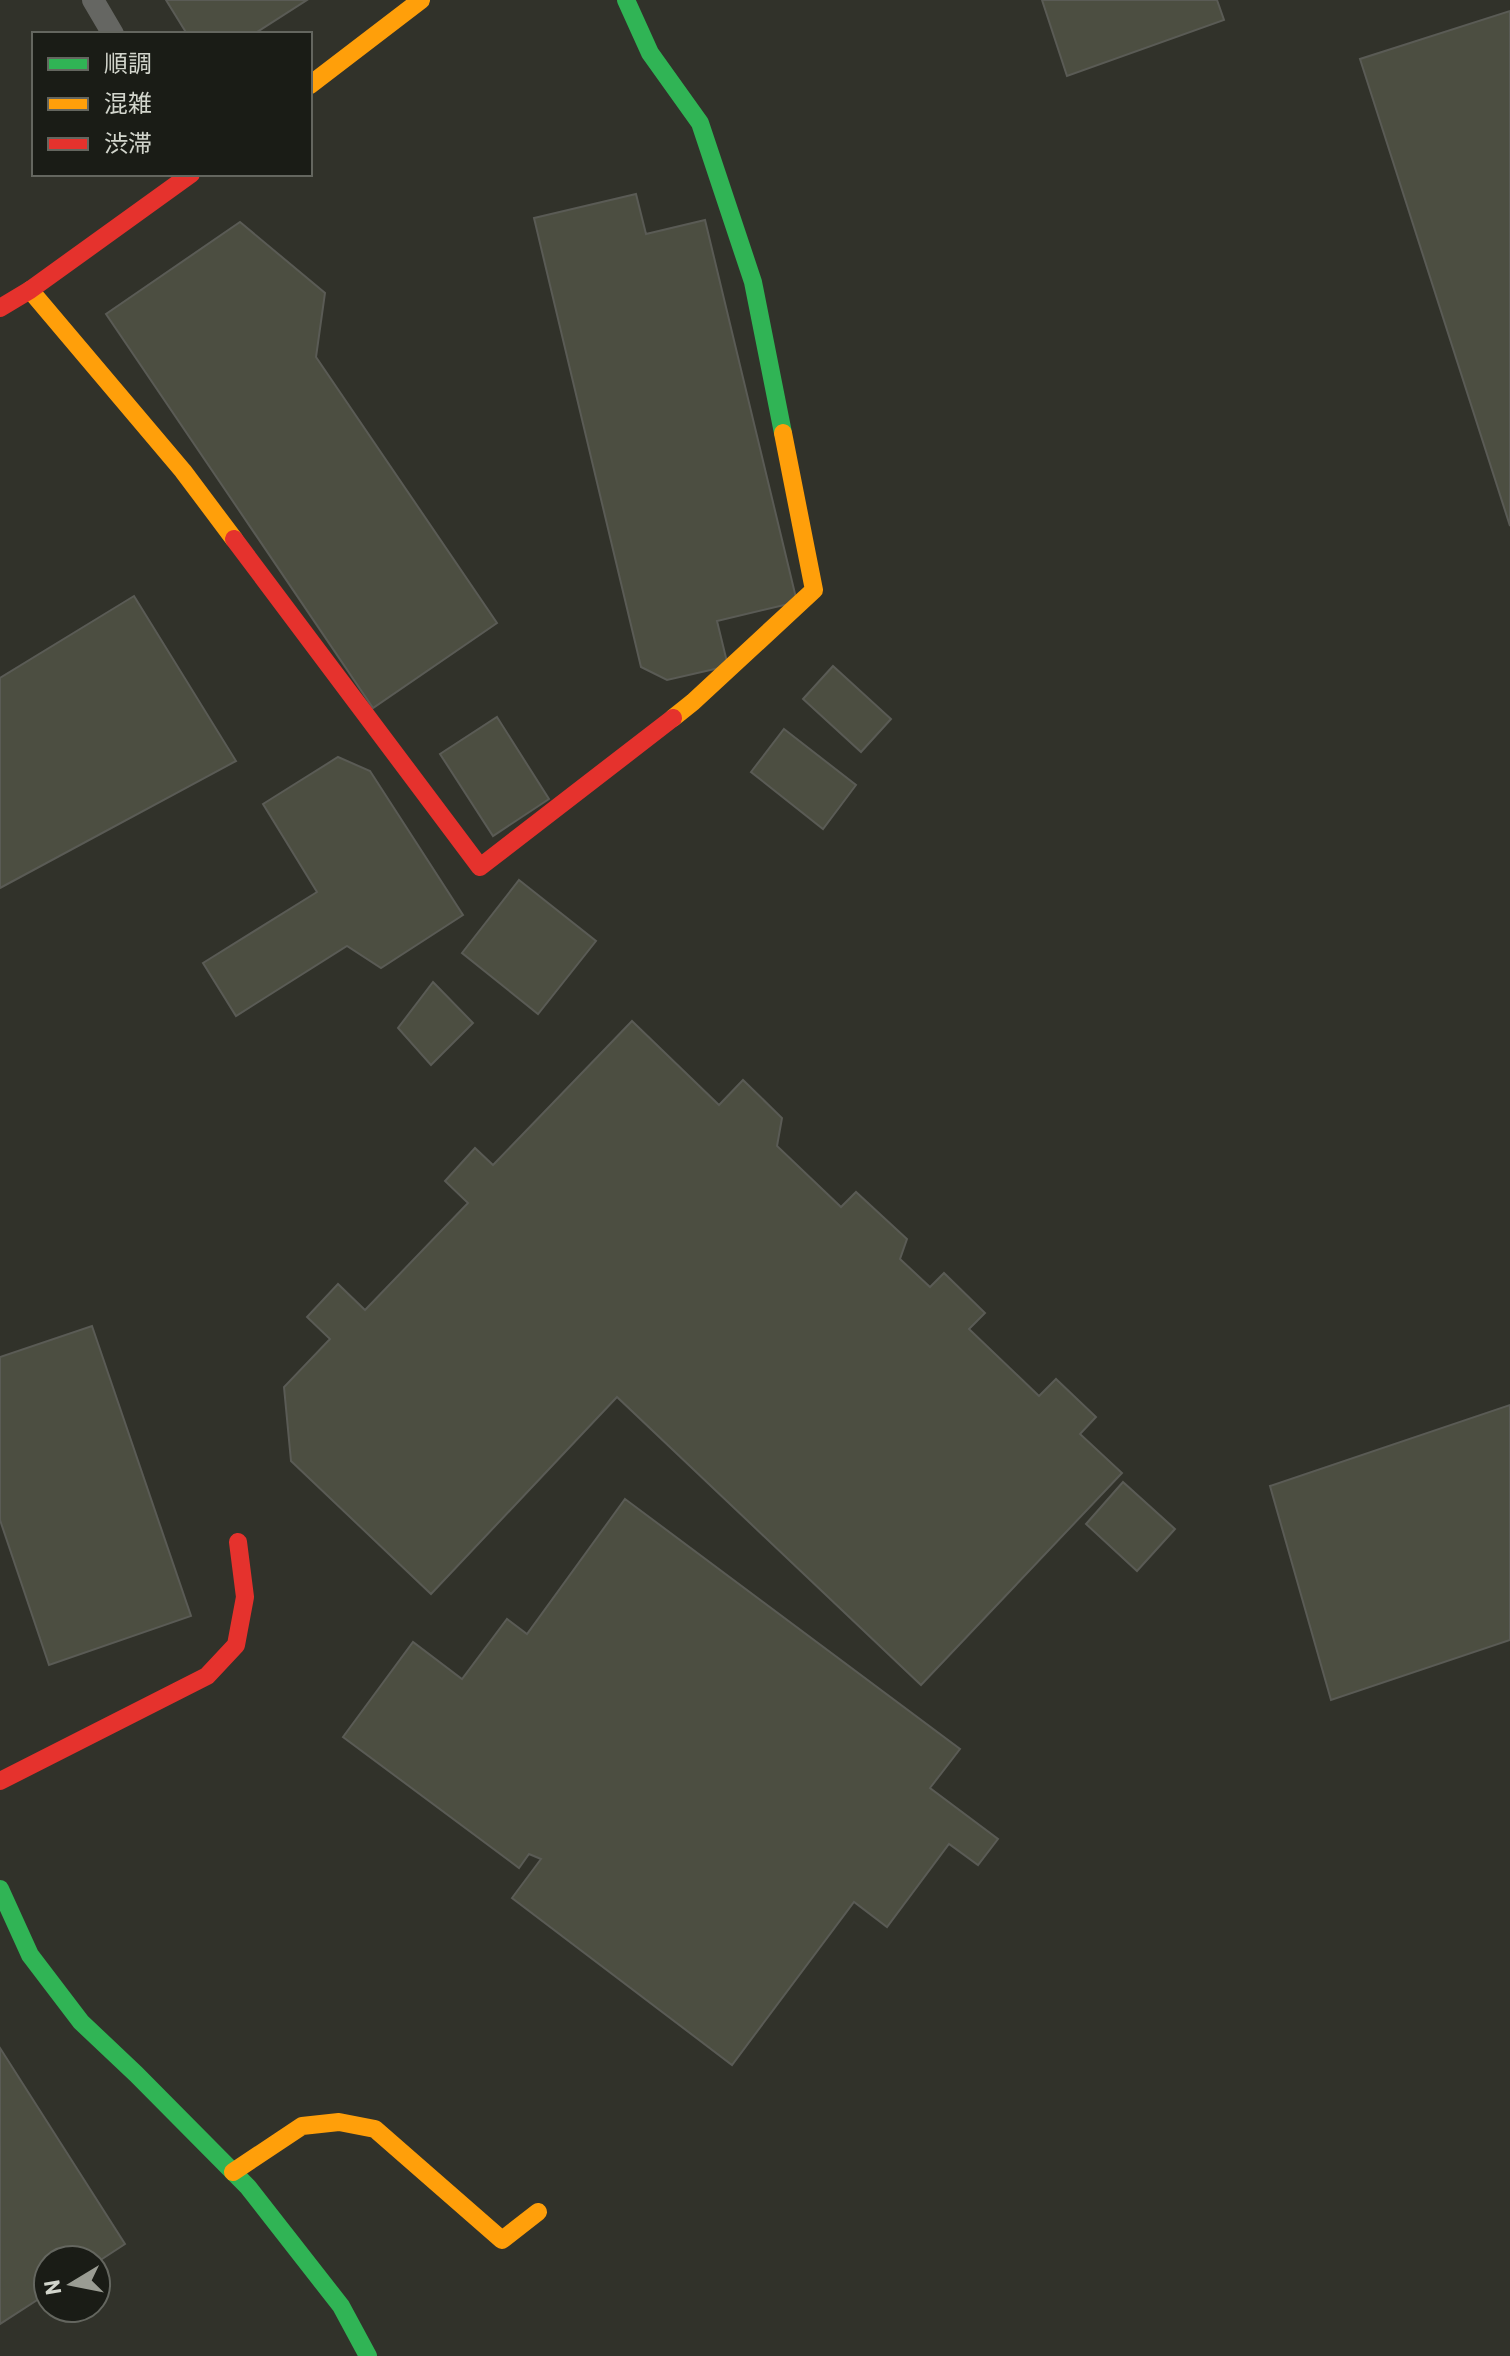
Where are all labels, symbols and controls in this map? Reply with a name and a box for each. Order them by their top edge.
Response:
legend [32,32,312,176]
text: 順調 [104,48,152,77]
text: 混雑 [104,88,152,117]
text: 渋滞 [104,128,152,157]
north arrow [32,2244,112,2324]
text: N [37,2278,65,2297]

